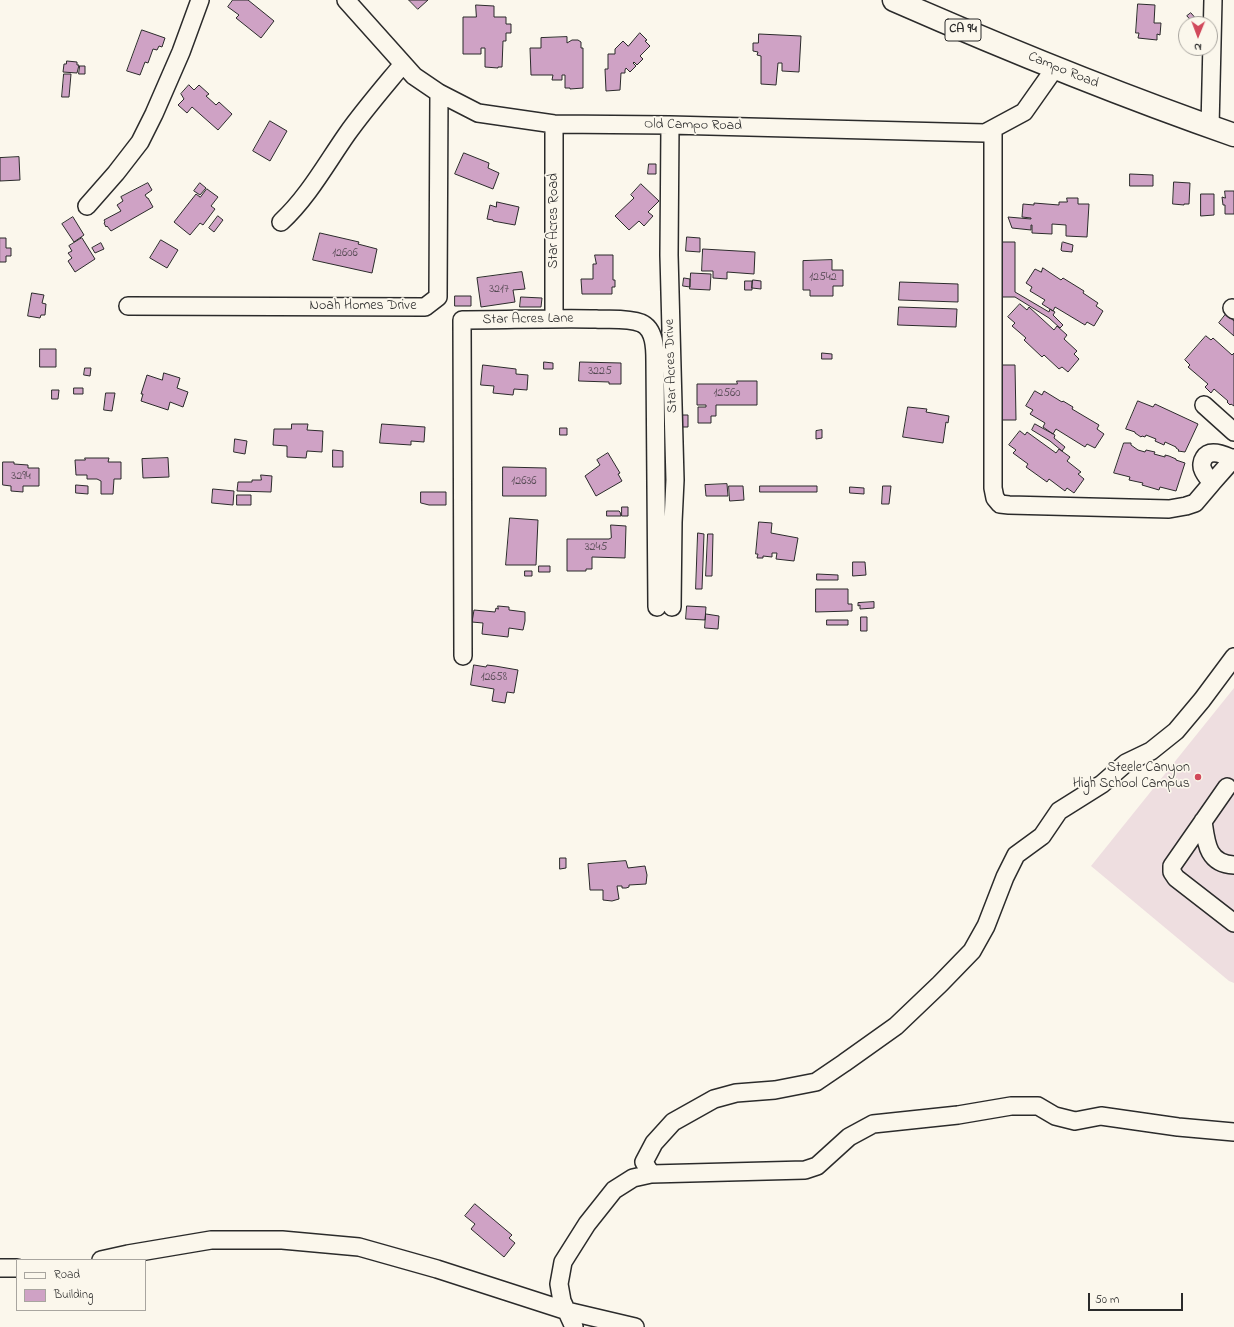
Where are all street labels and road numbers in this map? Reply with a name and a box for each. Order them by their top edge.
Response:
road number: CA 94 [945,19,981,41]
street label: Campo Road [1025,49,1101,93]
street label: Old Campo Road [644,117,742,135]
street label: Star Acres Road [547,173,563,269]
street label: Noah Homes Drive [310,299,416,315]
street label: Star Acres Lane [482,311,574,329]
street label: Star Acres Drive [662,319,682,413]

